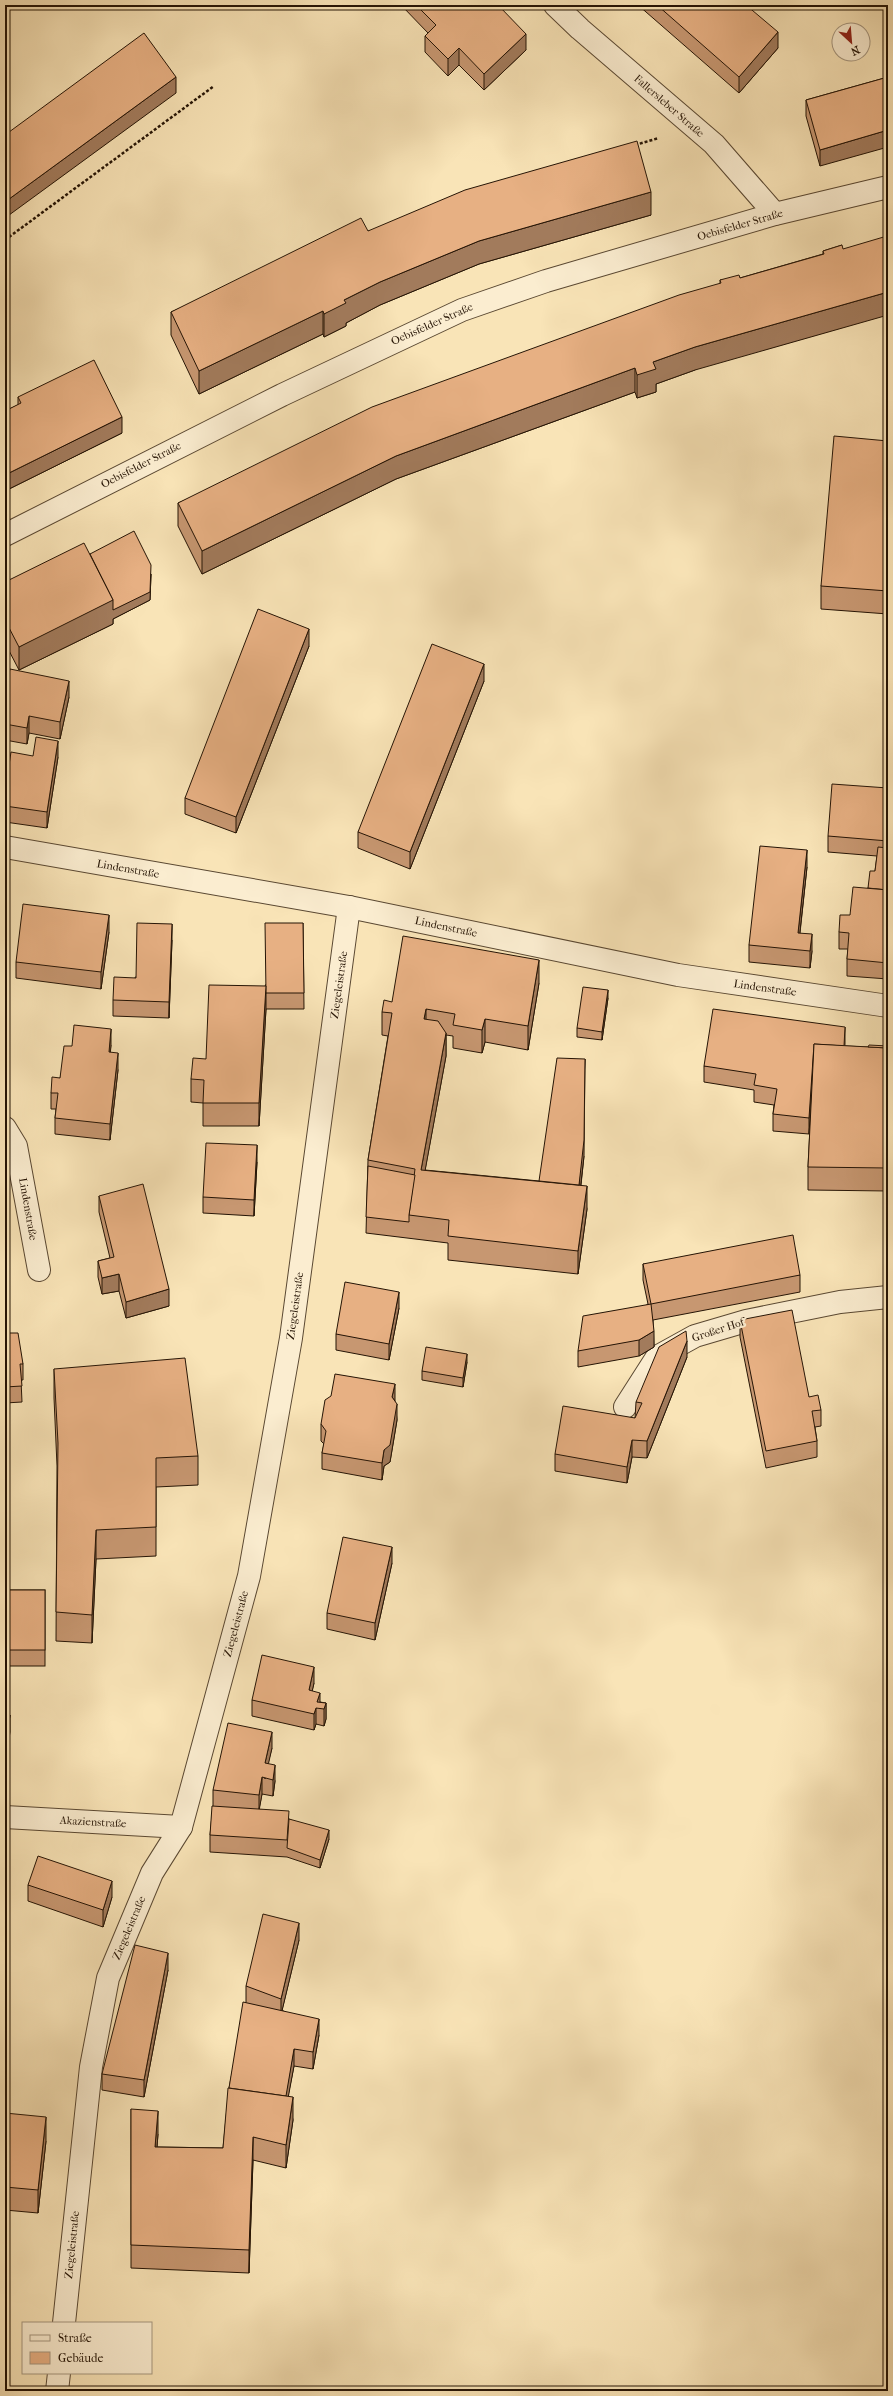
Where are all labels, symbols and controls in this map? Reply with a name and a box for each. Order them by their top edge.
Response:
north arrow [831,22,871,62]
text: N [848,43,862,58]
street label: Fallersleber Straße [631,72,707,140]
street label: Oebisfelder Straße [696,206,785,243]
street label: Oebisfelder Straße [389,300,475,348]
street label: Oebisfelder Straße [99,439,184,491]
street label: Lindenstraße [96,857,161,881]
street label: Lindenstraße [414,914,479,940]
street label: Ziegeleistraße [328,950,350,1020]
street label: Lindenstraße [733,977,798,999]
street label: Lindenstraße [16,1177,40,1242]
street label: Ziegeleistraße [284,1271,306,1341]
street label: Großer Hof [690,1315,748,1345]
street label: Ziegeleistraße [221,1589,251,1659]
street label: Akazienstraße [58,1814,127,1830]
street label: Ziegeleistraße [110,1894,149,1962]
street label: Ziegeleistraße [62,2210,82,2280]
legend [22,2322,152,2374]
text: Straße [58,2331,92,2345]
text: Gebäude [58,2351,103,2365]

